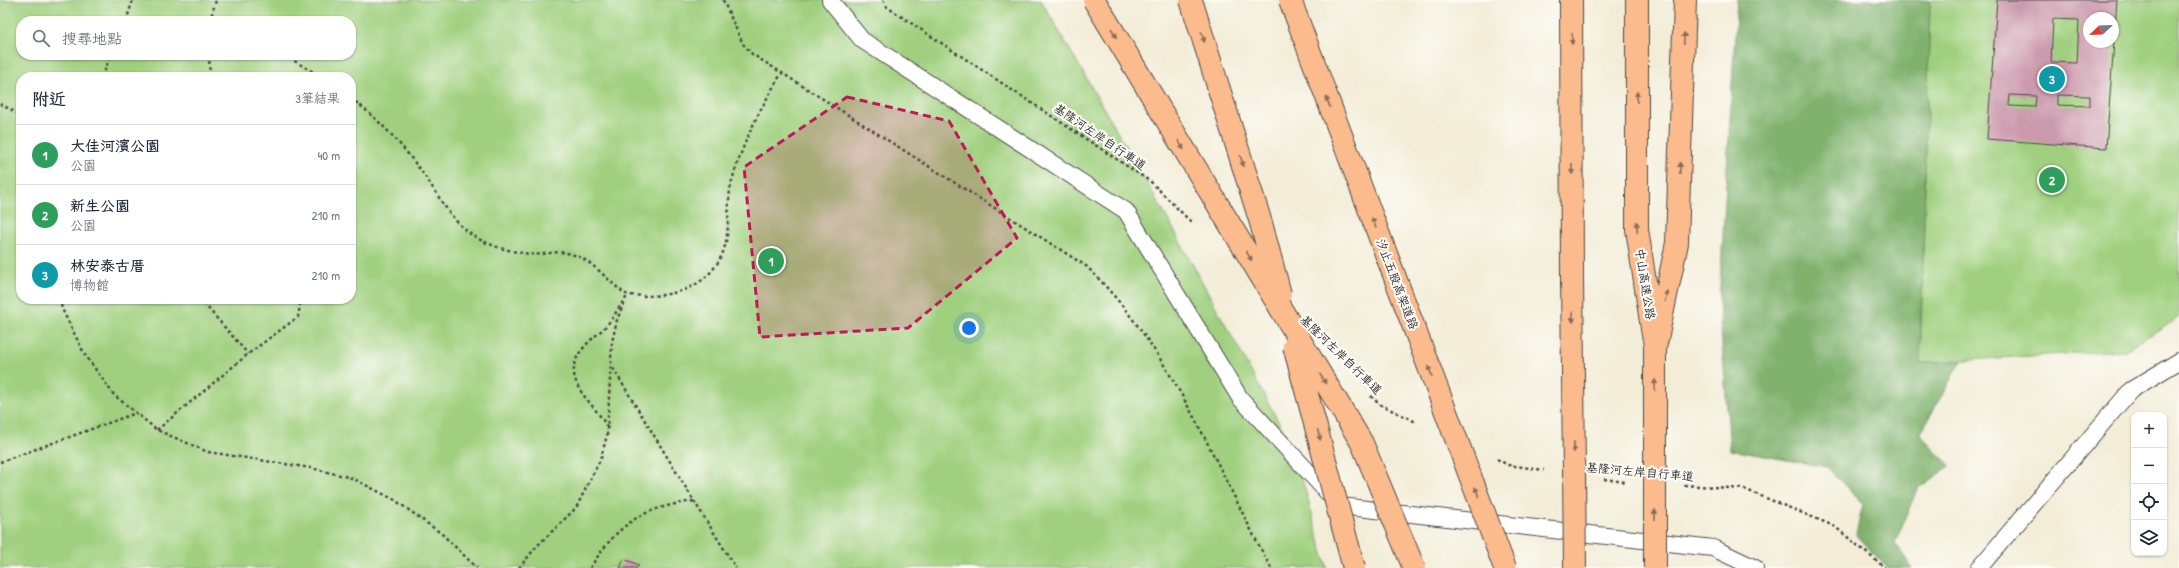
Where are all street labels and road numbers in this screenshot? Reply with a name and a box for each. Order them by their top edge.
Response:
street label: 基隆河左岸自行車道 [1051,99,1150,174]
street label: 汐止五股高架道路 [1372,236,1423,332]
street label: 中山高速公路 [1631,247,1660,321]
street label: 基隆河左岸自行車道 [1297,311,1386,398]
street label: 基隆河左岸自行車道 [1586,458,1695,485]

